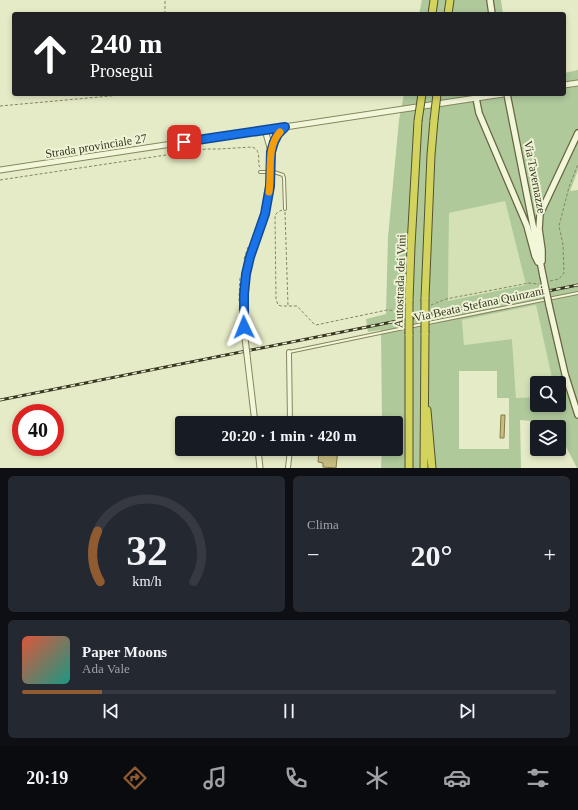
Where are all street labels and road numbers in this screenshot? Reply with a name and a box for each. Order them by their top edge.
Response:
street label: Strada provinciale 27 [44,131,148,161]
street label: Via Tavernazze [521,139,549,215]
street label: Autostrada dei Vini [391,233,409,328]
street label: Via Beata Stefana Quinzani [413,283,546,325]

